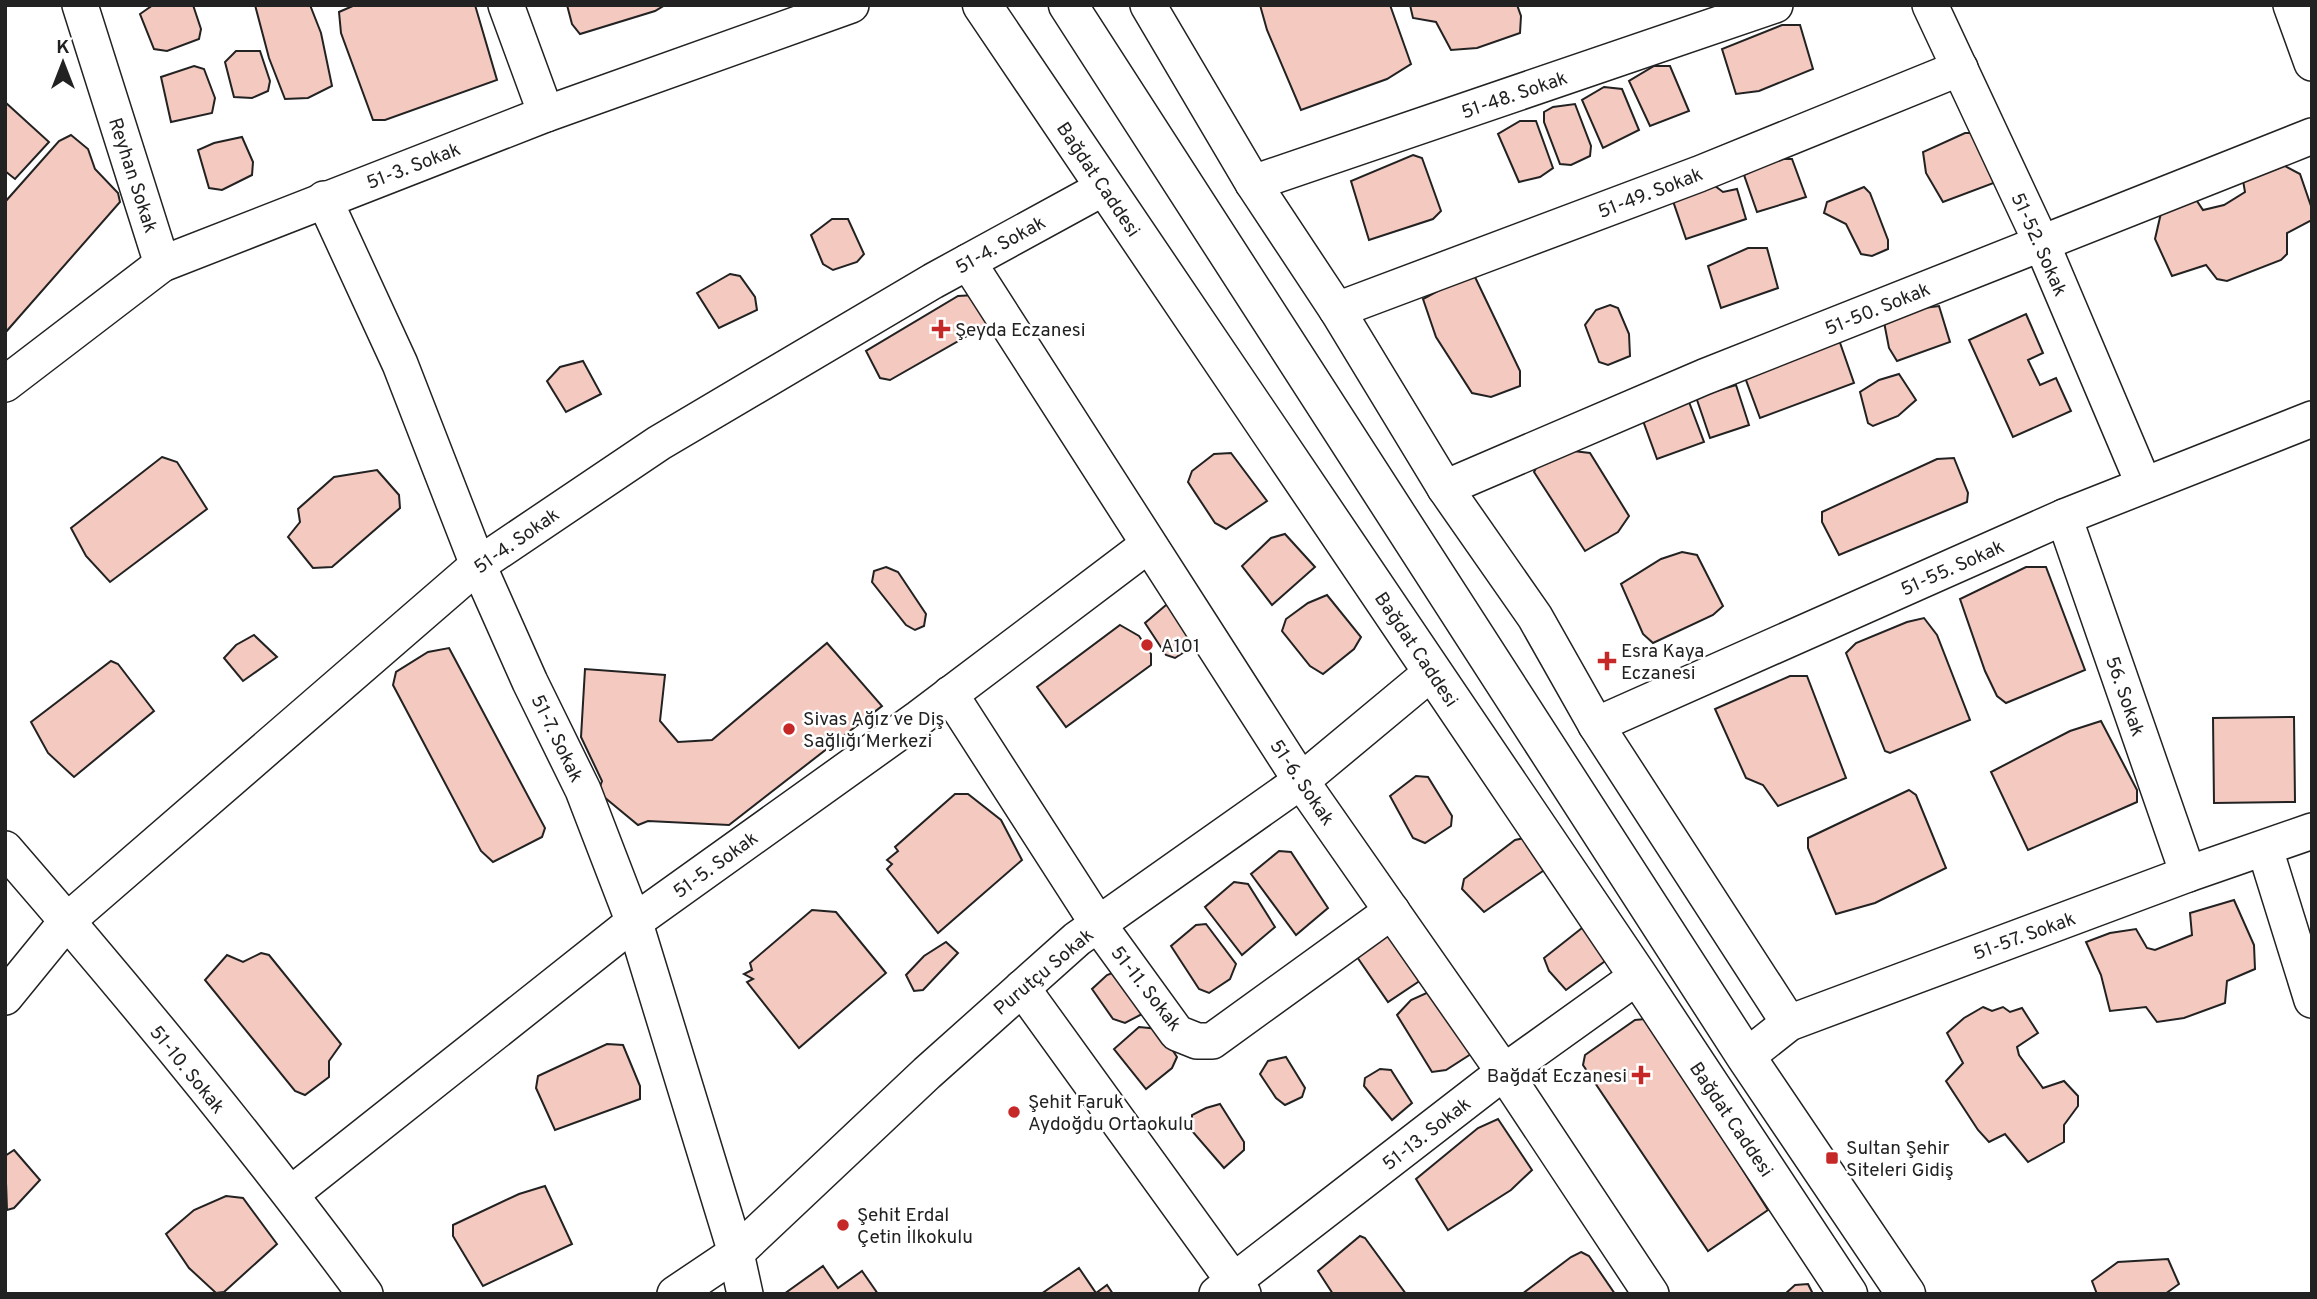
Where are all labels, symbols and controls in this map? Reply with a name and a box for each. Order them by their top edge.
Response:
north arrow [28,28,98,98]
text: K [56,36,70,60]
street label: 51-48. Sokak [1458,67,1571,125]
street label: Reyhan Sokak [102,115,162,236]
street label: Bağdat Caddesi [1050,118,1145,242]
street label: 51-3. Sokak [363,138,464,196]
street label: 51-49. Sokak [1595,163,1706,225]
street label: 51-52. Sokak [2005,189,2072,300]
street label: 51-4. Sokak [952,211,1050,280]
street label: 51-50. Sokak [1822,278,1934,342]
place label: Şeyda Eczanesi [955,319,1086,343]
marker: Şeyda Eczanesi [933,321,949,337]
street label: 51-4. Sokak [470,503,565,580]
street label: 51-55. Sokak [1897,535,2008,602]
street label: Bağdat Caddesi [1368,588,1463,712]
place label: A101 [1161,635,1200,659]
marker: A101 [1139,637,1155,653]
place label: Esra Kaya Eczanesi [1621,640,1704,686]
marker: Esra Kaya Eczanesi [1599,653,1615,669]
street label: 56. Sokak [2099,653,2149,740]
street label: 51-7. Sokak [525,691,588,787]
place label: Sivas Ağız ve Diş Sağlığı Merkezi [803,708,944,754]
marker: Sivas Ağız ve Diş Sağlığı Merkezi [781,721,797,737]
street label: 51-6. Sokak [1264,735,1339,831]
street label: 51-5. Sokak [669,827,763,904]
street label: 51-57. Sokak [1970,907,2079,966]
street label: Purutçu Sokak [989,924,1099,1021]
street label: 51-11. Sokak [1105,942,1186,1037]
street label: 51-10. Sokak [144,1021,229,1119]
street label: Bağdat Caddesi [1683,1058,1778,1182]
place label: Bağdat Eczanesi [1487,1065,1627,1089]
marker: Bağdat Eczanesi [1633,1067,1649,1083]
place label: Şehit Faruk Aydoğdu Ortaokulu [1028,1091,1194,1137]
street label: 51-13. Sokak [1378,1093,1476,1177]
marker: Şehit Faruk Aydoğdu Ortaokulu [1006,1104,1022,1120]
place label: Sultan Şehir Siteleri Gidiş [1846,1137,1954,1183]
marker: Sultan Şehir Siteleri Gidiş [1824,1150,1840,1166]
place label: Şehit Erdal Çetin İlkokulu [857,1204,973,1250]
marker: Şehit Erdal Çetin İlkokulu [835,1217,851,1233]

